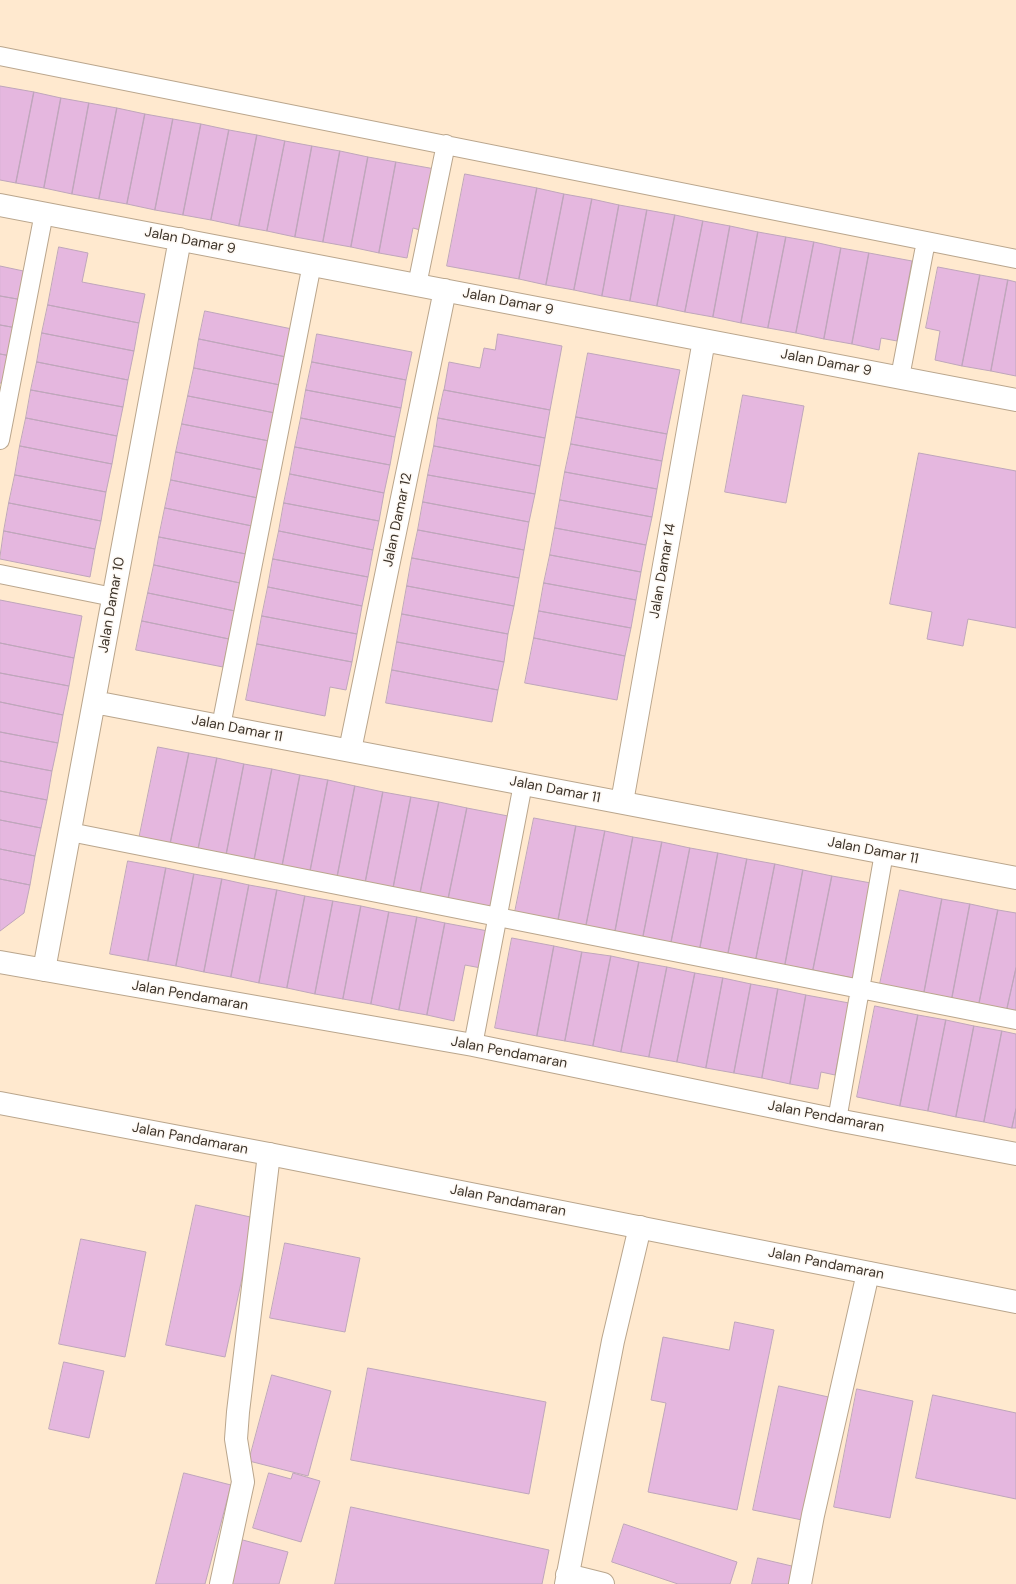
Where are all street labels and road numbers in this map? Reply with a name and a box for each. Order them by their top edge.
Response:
street label: Jalan Damar 9 [143,224,237,258]
street label: Jalan Damar 9 [461,285,555,319]
street label: Jalan Damar 9 [779,346,873,380]
street label: Jalan Damar 12 [380,471,416,569]
street label: Jalan Damar 14 [646,522,680,620]
street label: Jalan Damar 10 [95,556,129,654]
street label: Jalan Damar 11 [190,712,284,746]
street label: Jalan Damar 11 [508,773,602,807]
street label: Jalan Damar 11 [826,834,920,868]
street label: Jalan Pendamaran [130,977,250,1015]
street label: Jalan Pendamaran [449,1033,569,1073]
street label: Jalan Pendamaran [766,1097,886,1137]
street label: Jalan Pandamaran [131,1120,249,1158]
street label: Jalan Pandamaran [449,1182,567,1220]
street label: Jalan Pandamaran [767,1245,885,1283]

